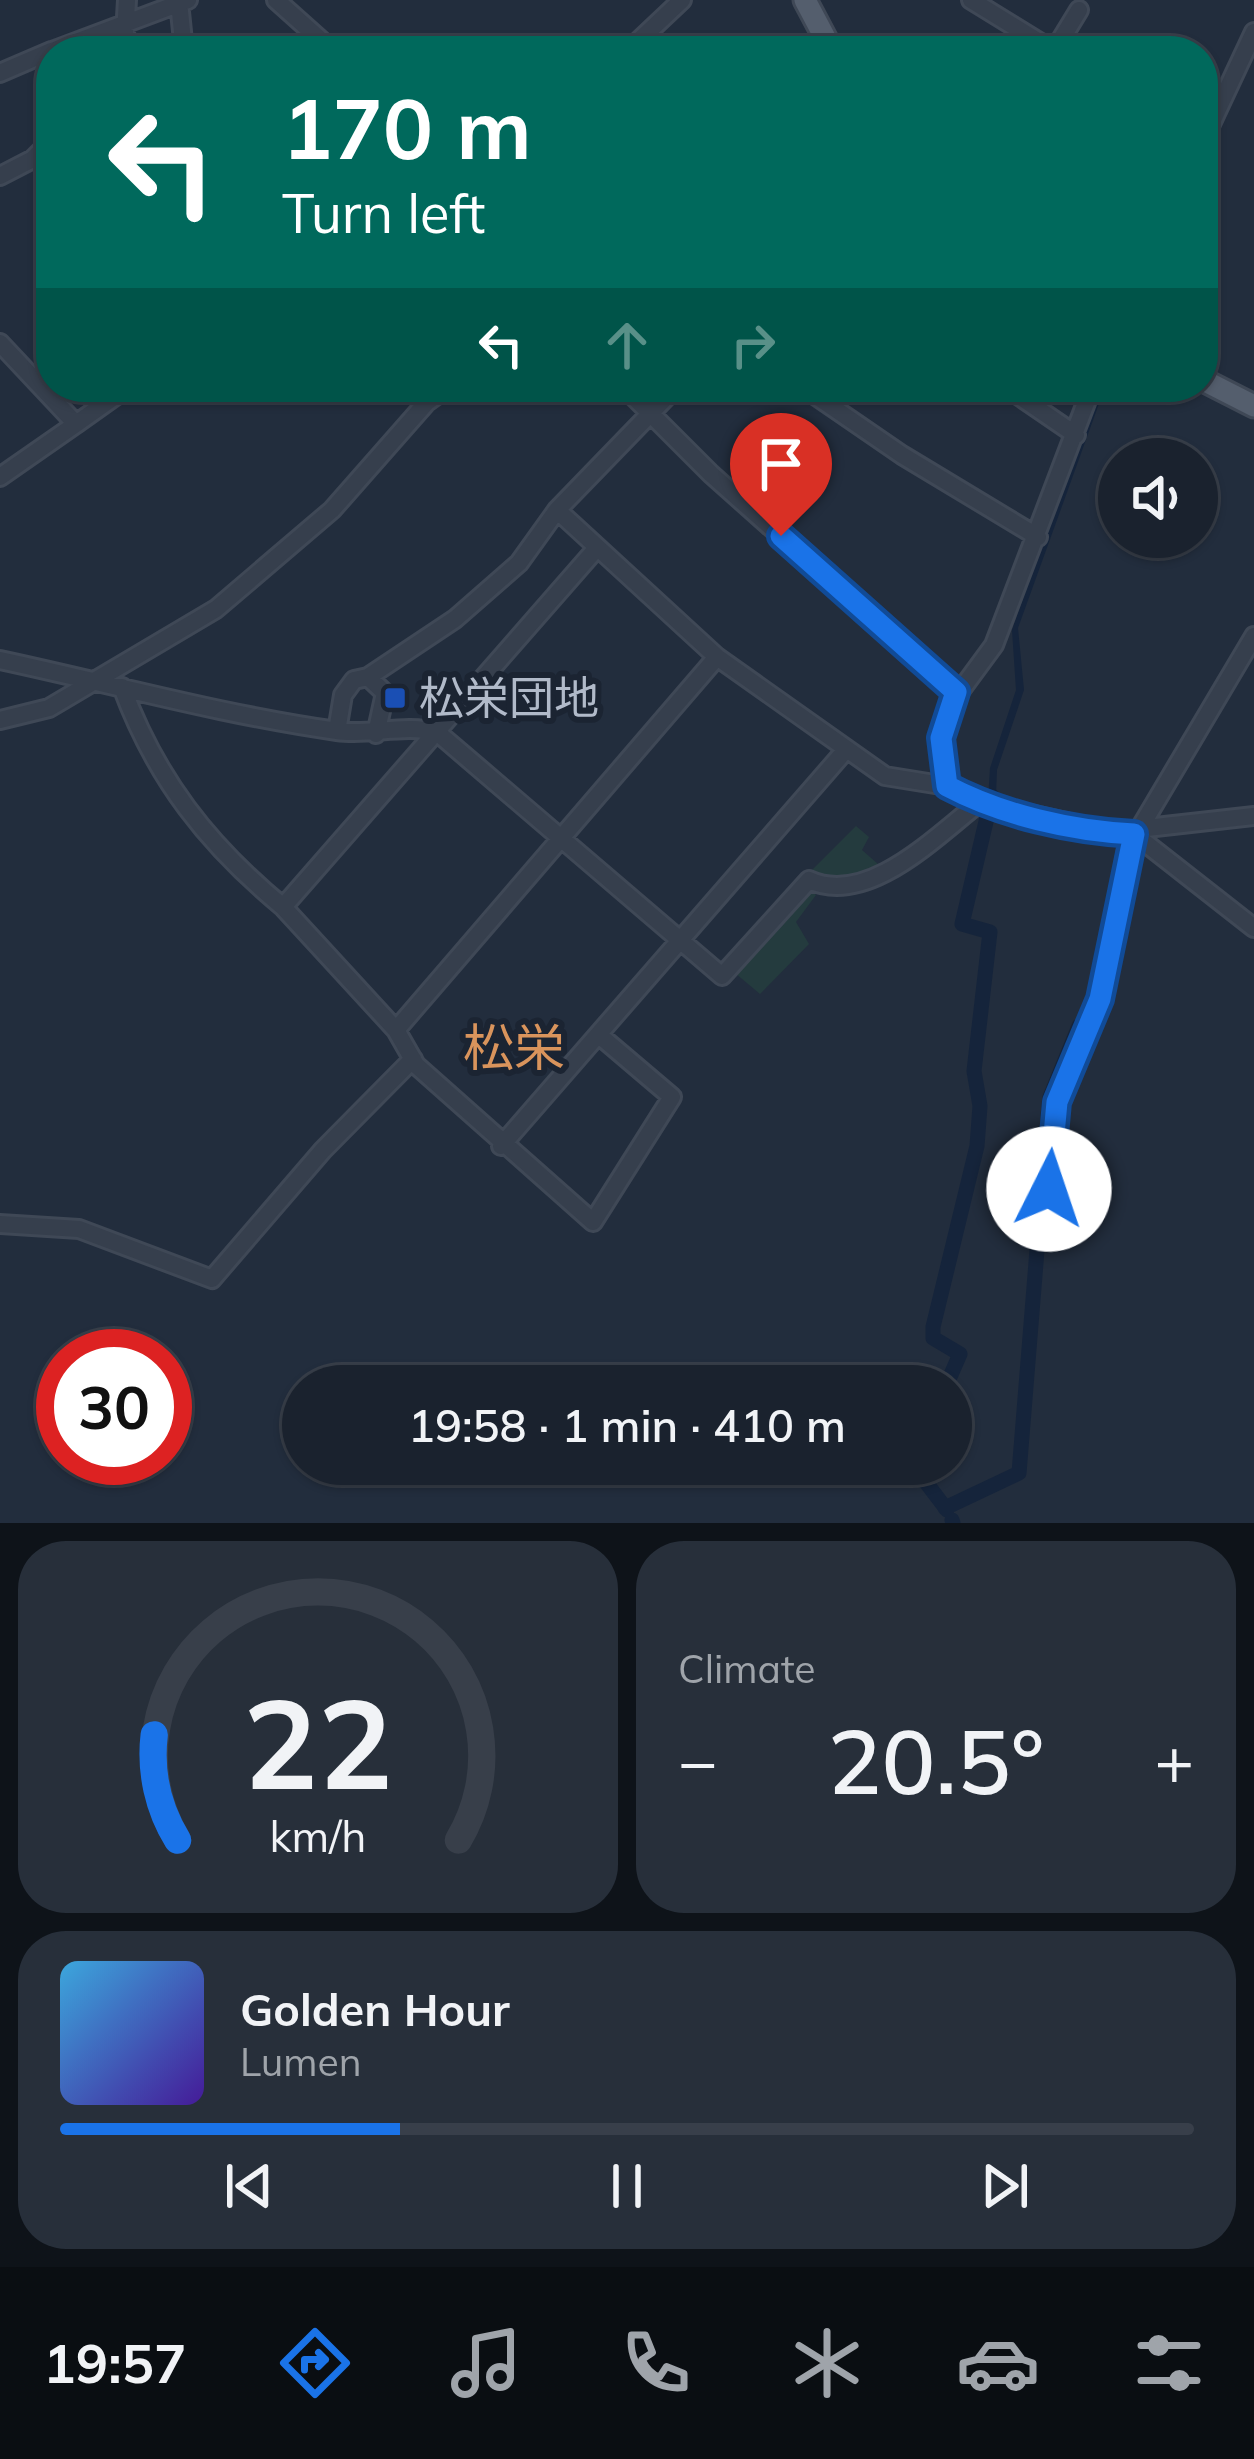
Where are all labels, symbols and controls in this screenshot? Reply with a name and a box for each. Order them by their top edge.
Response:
text: 170 m [282,75,532,180]
icon: left [84,84,240,240]
text: Turn left [282,179,485,247]
icon: left [468,312,534,378]
icon: ahead [594,312,660,378]
icon: right [720,312,786,378]
pin [730,413,832,536]
icon: arrive [748,431,814,497]
map controls [1098,438,1218,558]
button: sound [1098,438,1218,558]
place label: 松栄団地 [419,669,599,725]
marker: 松栄団地 [382,685,408,711]
district label: 松栄 [463,1015,565,1079]
position arrow [986,1126,1112,1252]
speed limit sign: 30 [36,1329,192,1485]
text: 19:58 · 1 min · 410 m [408,1397,846,1453]
text: Climate [678,1644,816,1693]
text: 22 [243,1664,393,1820]
text: 20.5° [827,1704,1045,1817]
text: − [678,1719,718,1802]
text: + [1154,1719,1194,1802]
text: km/h [269,1809,367,1863]
text: Golden Hour [240,1981,510,2037]
text: Lumen [240,2037,362,2086]
icon: previous [216,2153,282,2219]
icon: pause [594,2153,660,2219]
icon: next [972,2153,1038,2219]
icon: directions [273,2321,357,2405]
icon: music [444,2321,528,2405]
icon: phone [614,2321,698,2405]
icon: climate [785,2321,869,2405]
icon: car [956,2321,1040,2405]
icon: filters [1127,2321,1211,2405]
text: 19:57 [43,2329,186,2397]

